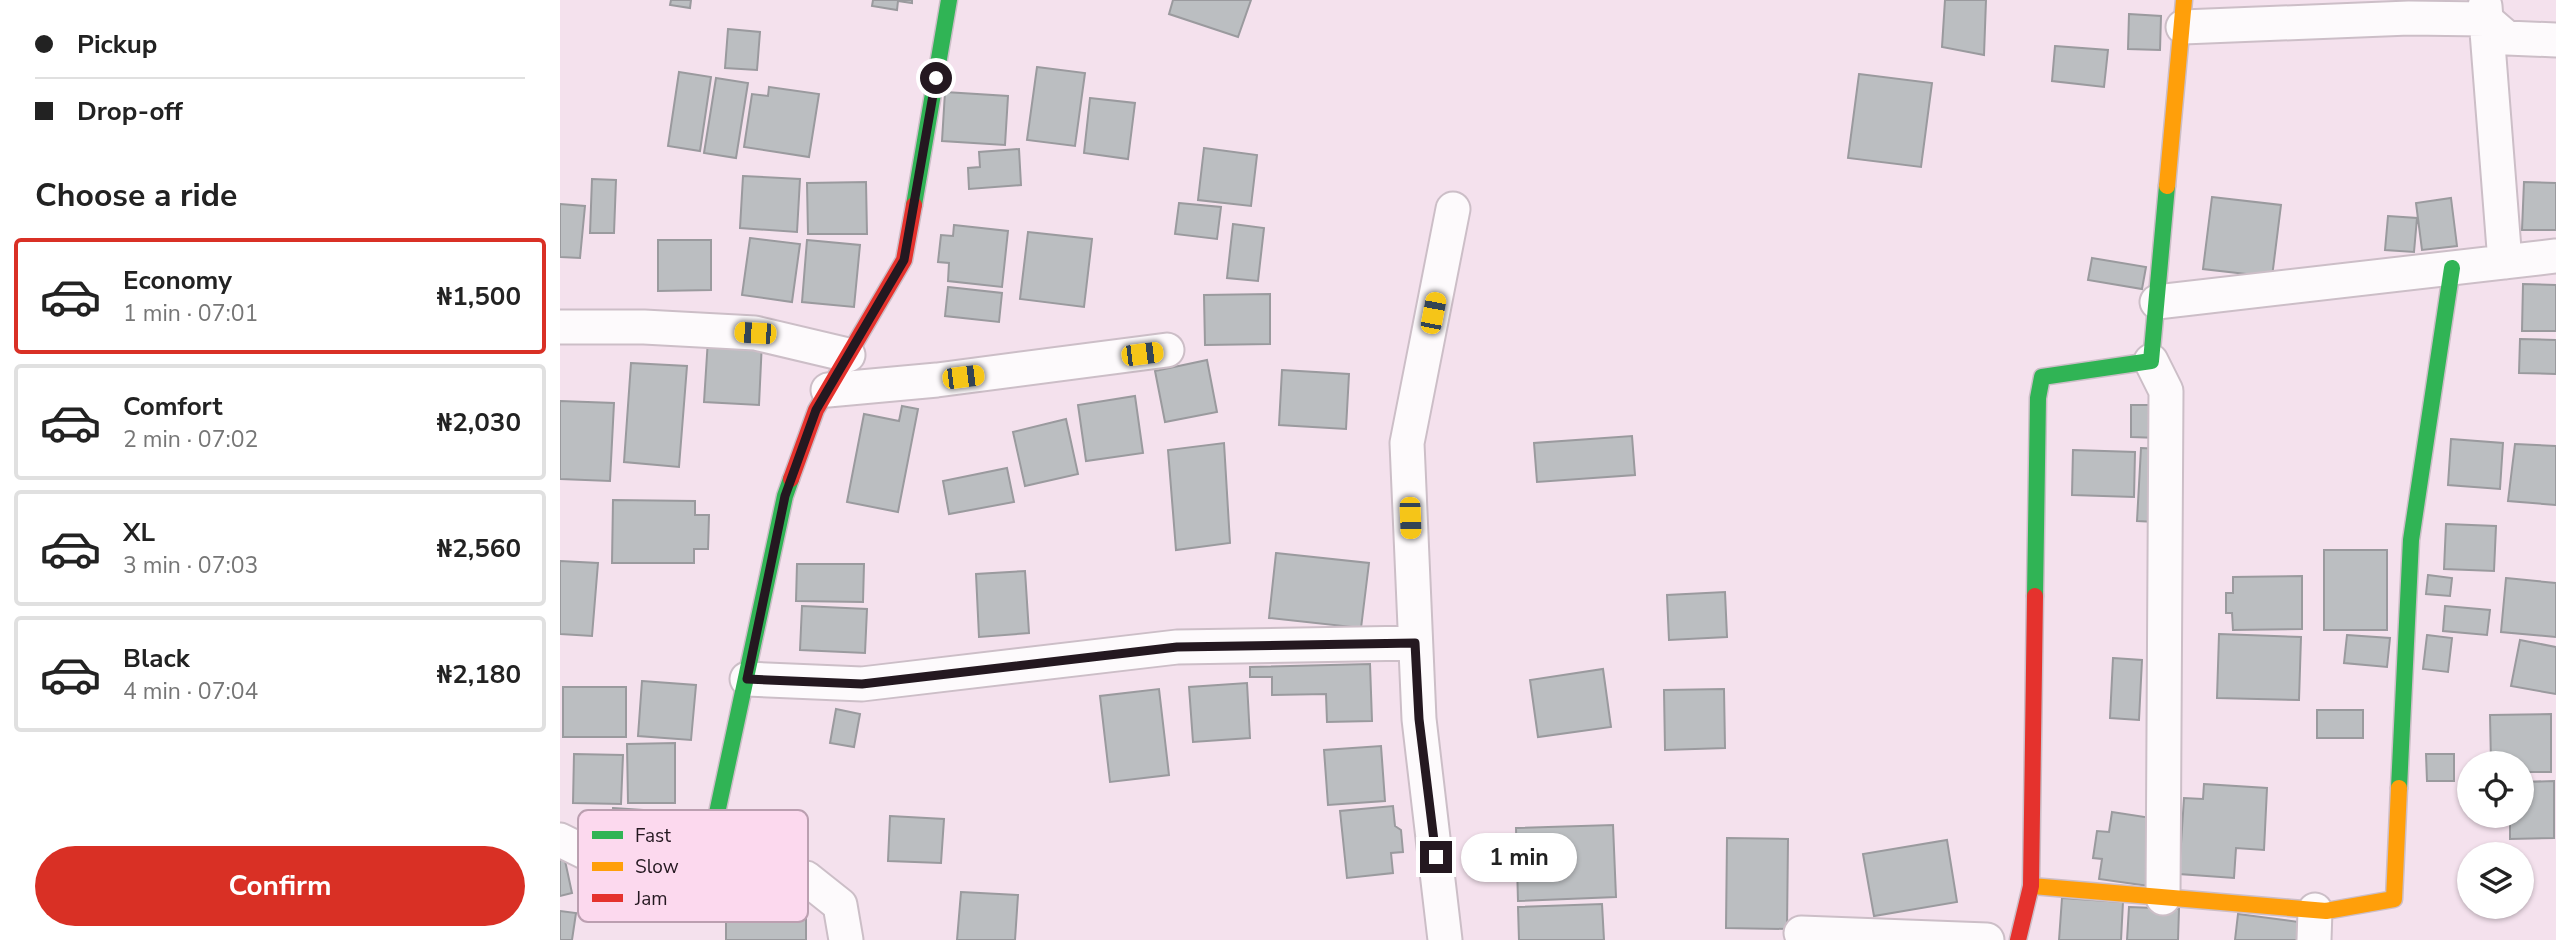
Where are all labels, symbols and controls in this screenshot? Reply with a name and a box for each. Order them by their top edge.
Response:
text: Pickup [77,27,157,62]
route start [920,62,952,94]
text: Drop-off [77,94,183,129]
text: Choose a ride [35,174,237,217]
text: Economy [123,263,232,298]
icon: car [39,265,102,328]
text: ₦1,500 [437,279,521,314]
car [1419,290,1448,336]
text: 1 min · 07:01 [123,298,258,329]
car [734,321,777,345]
car [1120,341,1165,367]
car [941,364,986,390]
text: Comfort [123,389,223,424]
icon: car [39,391,102,454]
text: ₦2,030 [437,405,521,440]
text: 2 min · 07:02 [123,424,258,455]
car [1399,497,1422,539]
text: XL [123,515,155,550]
icon: car [39,517,102,580]
text: ₦2,560 [437,531,521,566]
text: 3 min · 07:03 [123,550,258,581]
text: Black [123,641,190,676]
icon: car [39,643,102,706]
text: ₦2,180 [437,657,521,692]
text: 4 min · 07:04 [123,676,258,707]
map controls [2457,751,2534,919]
button: locate [2457,751,2534,828]
legend [578,810,808,922]
text: Fast [635,823,671,849]
callout: 1 min [1460,832,1576,882]
route end [1420,841,1452,873]
text: 1 min [1489,842,1549,873]
button: layers [2457,842,2534,919]
button: Confirm [35,846,525,926]
text: Slow [635,854,679,880]
text: Jam [634,886,668,912]

